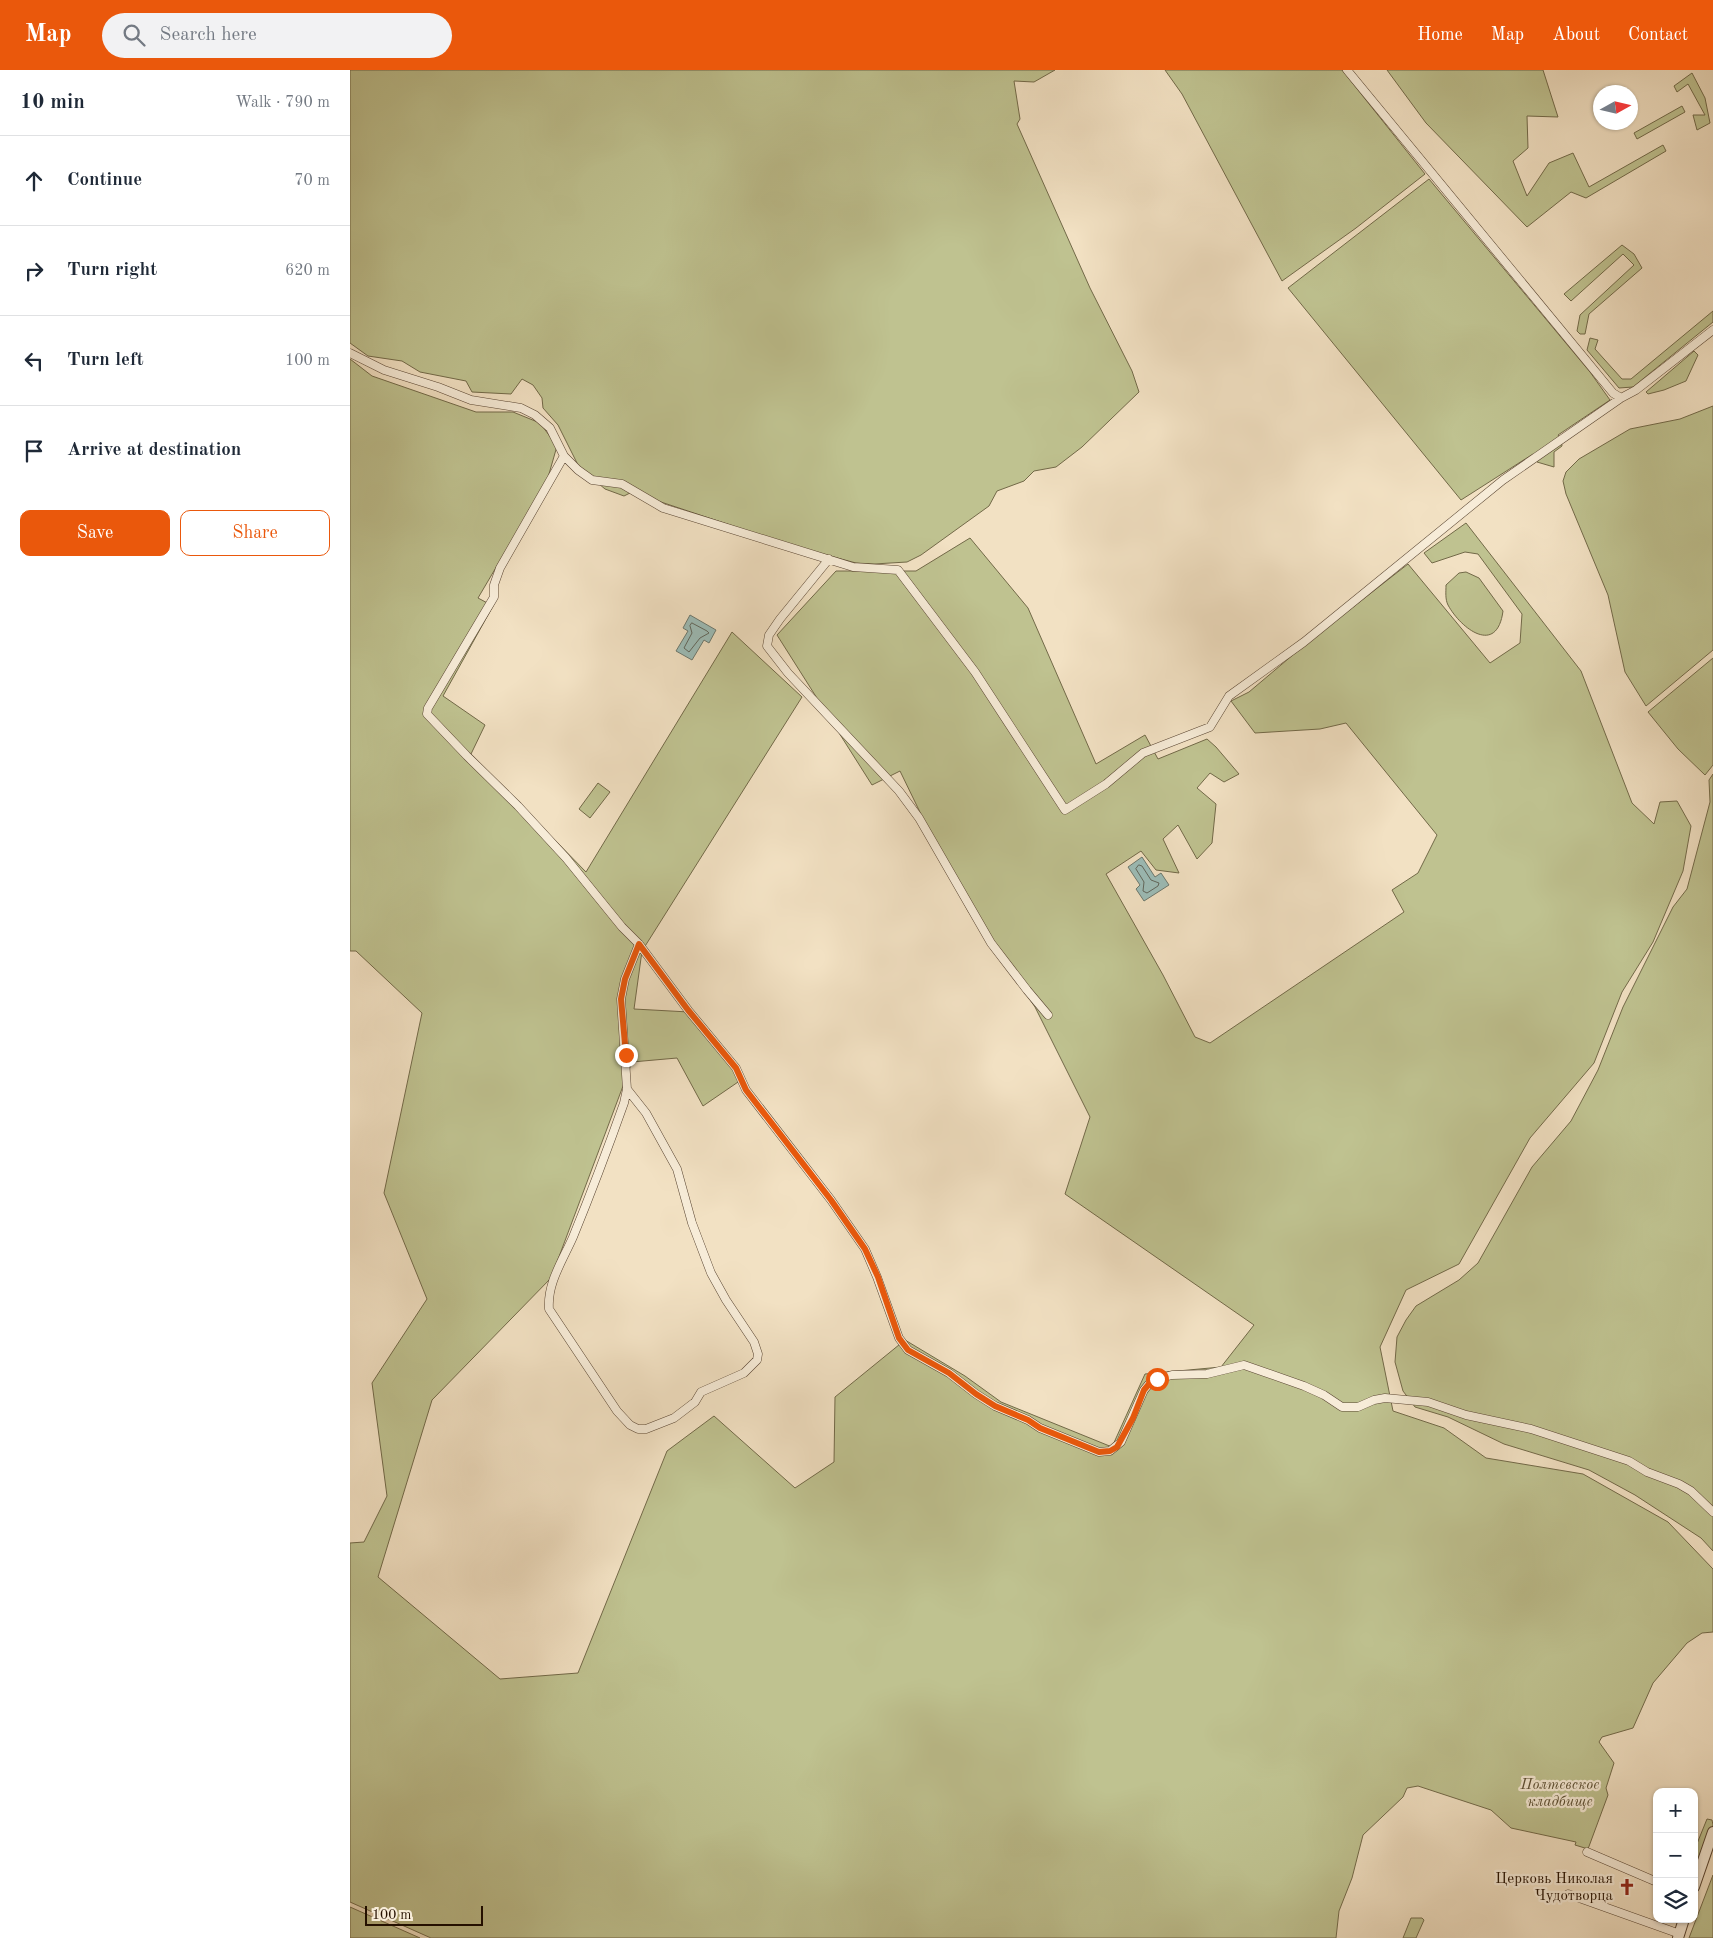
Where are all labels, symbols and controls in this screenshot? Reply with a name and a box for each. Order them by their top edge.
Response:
search box [102,13,452,58]
icon: search [120,21,148,49]
text: Map [25,23,72,47]
text: Search here [160,26,257,45]
text: Home [1417,26,1463,44]
text: Map [1491,26,1524,44]
text: About [1552,26,1600,44]
text: Contact [1628,26,1688,44]
north arrow [1593,85,1638,130]
text: 10 min [20,92,85,113]
text: Walk · 790 m [235,95,330,111]
icon: ahead [20,167,48,195]
text: Continue [67,171,142,190]
text: 70 m [294,173,330,189]
icon: right [20,257,48,285]
text: Turn right [67,261,157,280]
text: 620 m [285,263,330,279]
icon: left [20,347,48,375]
text: Turn left [67,351,144,370]
text: 100 m [285,353,330,369]
icon: arrive [20,437,48,465]
text: Arrive at destination [67,441,241,460]
button: Save [20,510,170,556]
button: Share [180,510,330,556]
route end [615,1044,638,1067]
route start [1146,1368,1169,1391]
park label: Полтевское кладбище [1520,1778,1599,1810]
map controls [1653,1788,1698,1923]
button: + [1653,1788,1698,1833]
button: − [1653,1833,1698,1878]
place label: Церковь Николая Чудотворца [1495,1872,1614,1904]
church icon: Церковь Николая Чудотворца [1617,1877,1637,1897]
button: layers [1653,1878,1698,1923]
scale bar [365,1903,482,1926]
text: 100 m [372,1908,411,1922]

